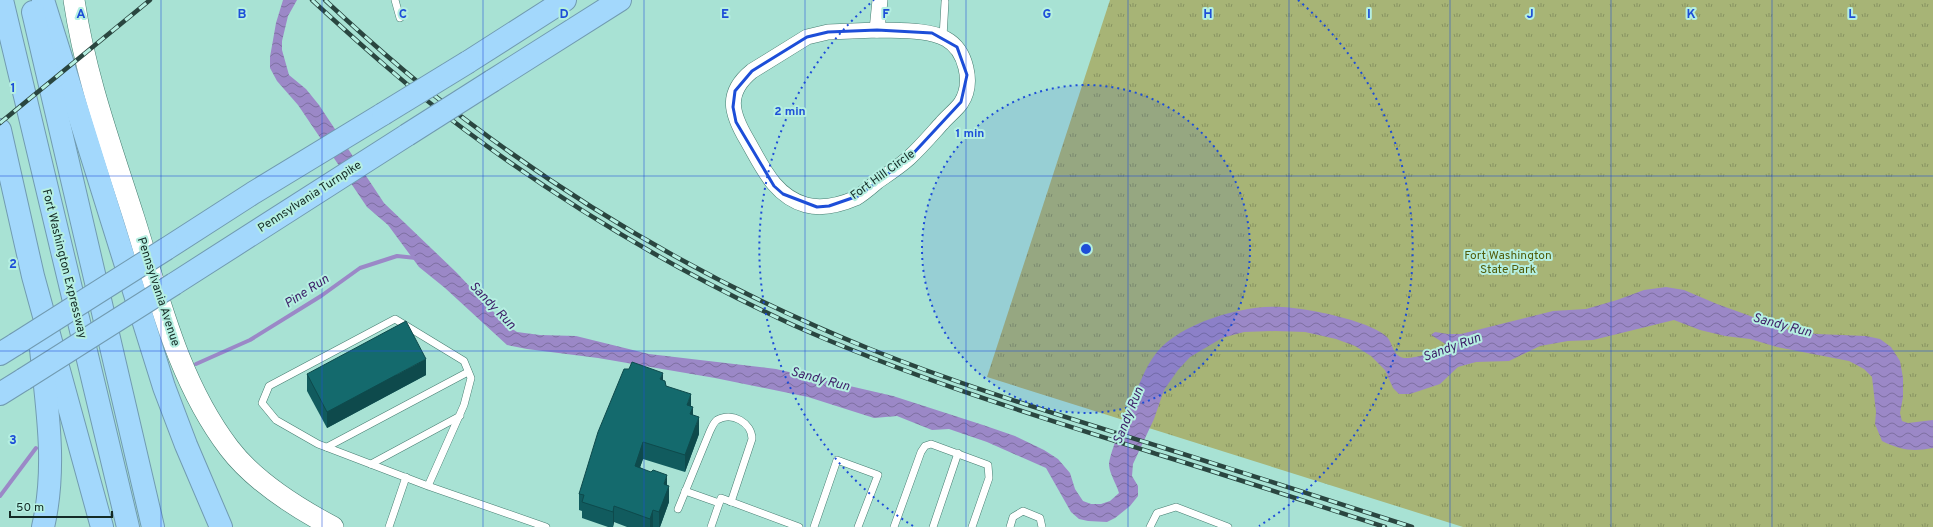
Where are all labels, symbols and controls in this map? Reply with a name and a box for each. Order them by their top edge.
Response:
text: A [76,7,86,23]
text: B [238,7,247,23]
text: C [399,7,407,23]
text: D [559,7,569,23]
text: E [721,7,729,23]
text: F [882,7,890,23]
text: G [1043,7,1052,23]
text: H [1203,7,1213,23]
text: I [1367,7,1371,23]
text: J [1526,7,1534,23]
text: K [1686,7,1696,23]
text: L [1848,7,1856,23]
text: 1 [10,81,16,97]
text: 2 min [774,104,806,120]
text: 1 min [956,126,984,142]
street label: Fort Hill Circle [848,146,918,204]
street label: Pennsylvania Turnpike [255,157,365,237]
street label: Fort Washington Expressway [38,188,90,340]
street label: Pennsylvania Avenue [133,235,183,349]
centre of rings [1079,242,1093,256]
park label: Fort Washington State Park [1464,248,1552,278]
text: 2 [9,257,17,273]
water label: Pine Run [282,272,332,312]
water label: Sandy Run [465,279,519,333]
water label: Sandy Run [1751,310,1813,342]
water label: Sandy Run [1421,330,1483,366]
water label: Sandy Run [789,364,851,396]
water label: Sandy Run [1110,385,1148,447]
text: 3 [9,433,17,449]
scale bar [10,493,112,519]
text: 50 m [16,500,44,516]

